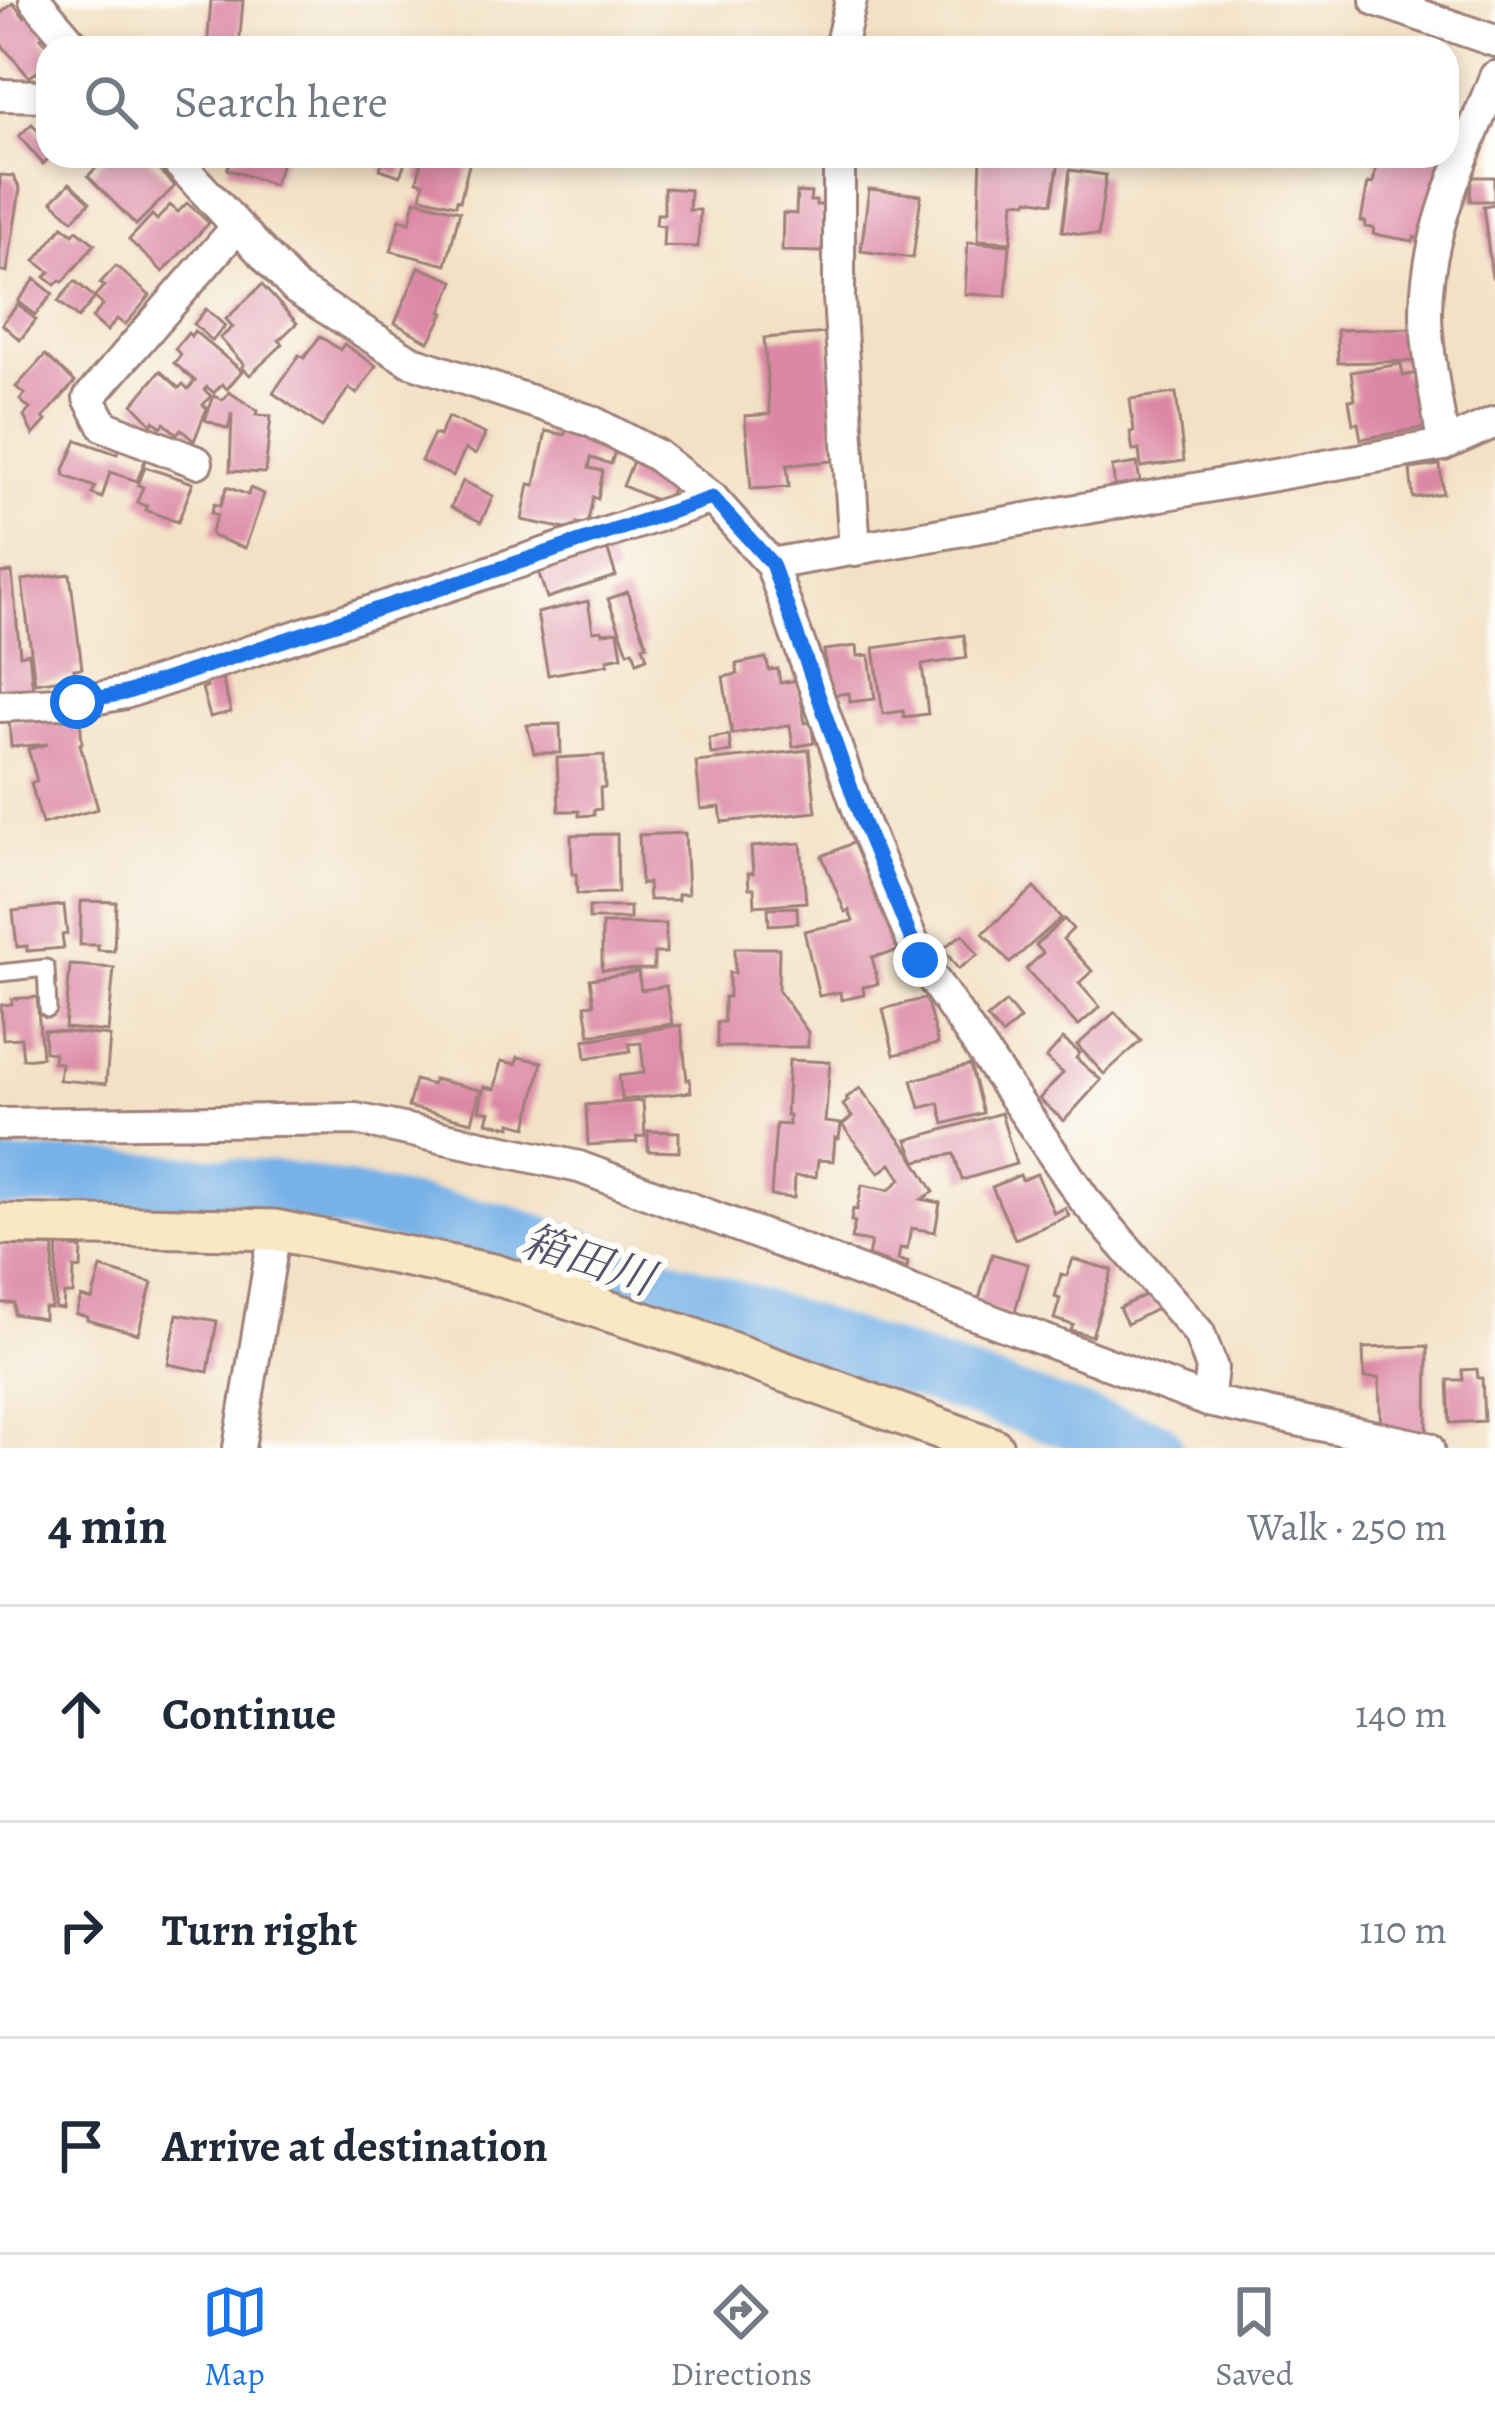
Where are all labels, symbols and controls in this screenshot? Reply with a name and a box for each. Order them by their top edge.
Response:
search box [36,36,1459,168]
icon: search [78,69,144,135]
text: Search here [174,71,388,133]
route start [50,675,104,729]
route end [893,933,947,987]
water label: 箱田川 [514,1210,667,1312]
text: 4 min [48,1491,167,1561]
text: Walk · 250 m [1247,1500,1447,1553]
icon: ahead [48,1681,114,1747]
text: Continue [162,1683,336,1745]
text: 140 m [1355,1687,1447,1740]
icon: right [48,1897,114,1963]
text: Turn right [162,1899,357,1961]
text: 110 m [1359,1903,1447,1956]
icon: arrive [48,2113,114,2179]
text: Arrive at destination [162,2115,548,2177]
tab: Map [202,2279,268,2396]
tab: Directions [671,2279,812,2396]
tab: Saved [1215,2279,1293,2396]

